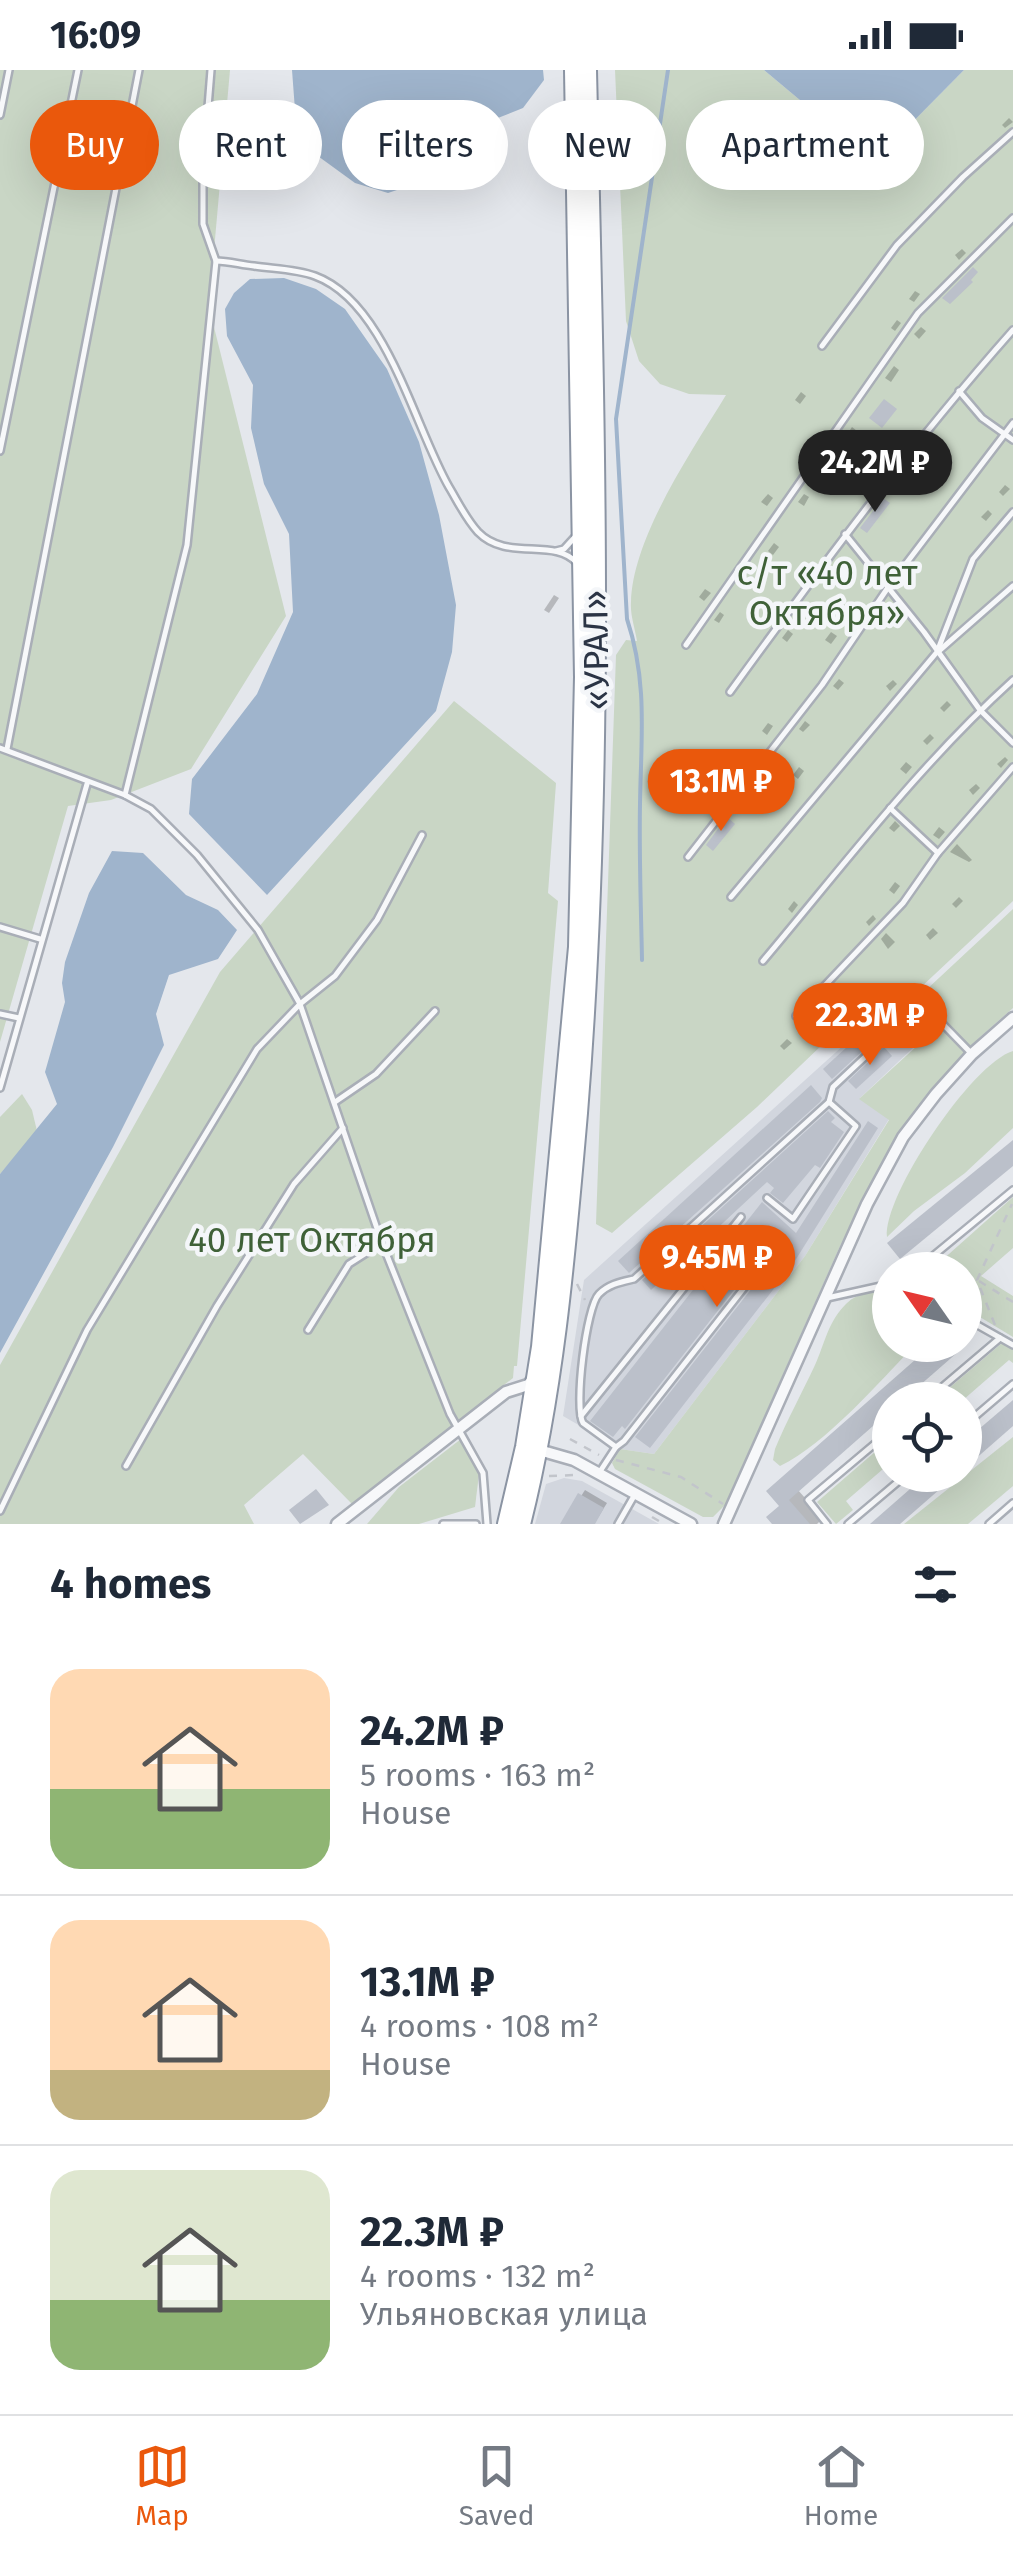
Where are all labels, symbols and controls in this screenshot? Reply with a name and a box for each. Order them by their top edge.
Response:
text: 16:09 [50,12,141,58]
chip: Buy [30,100,159,190]
chip: Rent [179,100,322,190]
chip: Filters [342,100,508,190]
chip: New [528,100,666,190]
chip: Apartment [686,100,924,190]
pin: 24.2M ₽ [783,430,967,515]
text: 24.2M ₽ [820,443,930,481]
park label: с/т «40 лет Октября» [737,552,918,634]
street label: «УРАЛ» [574,590,618,710]
pin: 13.1M ₽ [629,749,813,834]
text: 13.1M ₽ [670,762,772,800]
pin: 22.3M ₽ [778,983,962,1068]
text: 22.3M ₽ [815,996,925,1034]
park label: 40 лет Октября [188,1219,436,1261]
pin: 9.45M ₽ [625,1225,809,1310]
text: 9.45M ₽ [661,1238,773,1276]
north arrow [872,1252,982,1362]
map controls [872,1252,982,1492]
button: locate [872,1382,982,1492]
icon: filters [908,1557,963,1612]
text: 4 homes [50,1559,211,1609]
text: 24.2M ₽ [360,1706,504,1756]
icon: home [130,1709,250,1829]
text: 5 rooms · 163 m² [360,1756,595,1794]
text: House [360,1794,451,1832]
text: 13.1M ₽ [360,1957,495,2007]
icon: home [130,1960,250,2080]
text: 4 rooms · 108 m² [360,2007,599,2045]
text: House [360,2045,451,2083]
text: 22.3M ₽ [360,2207,504,2257]
icon: home [130,2210,250,2330]
text: 4 rooms · 132 m² [360,2257,595,2295]
text: Ульяновская улица [360,2295,648,2333]
tab: Map [135,2439,190,2532]
tab: Saved [459,2439,535,2532]
tab: Home [804,2439,878,2532]

